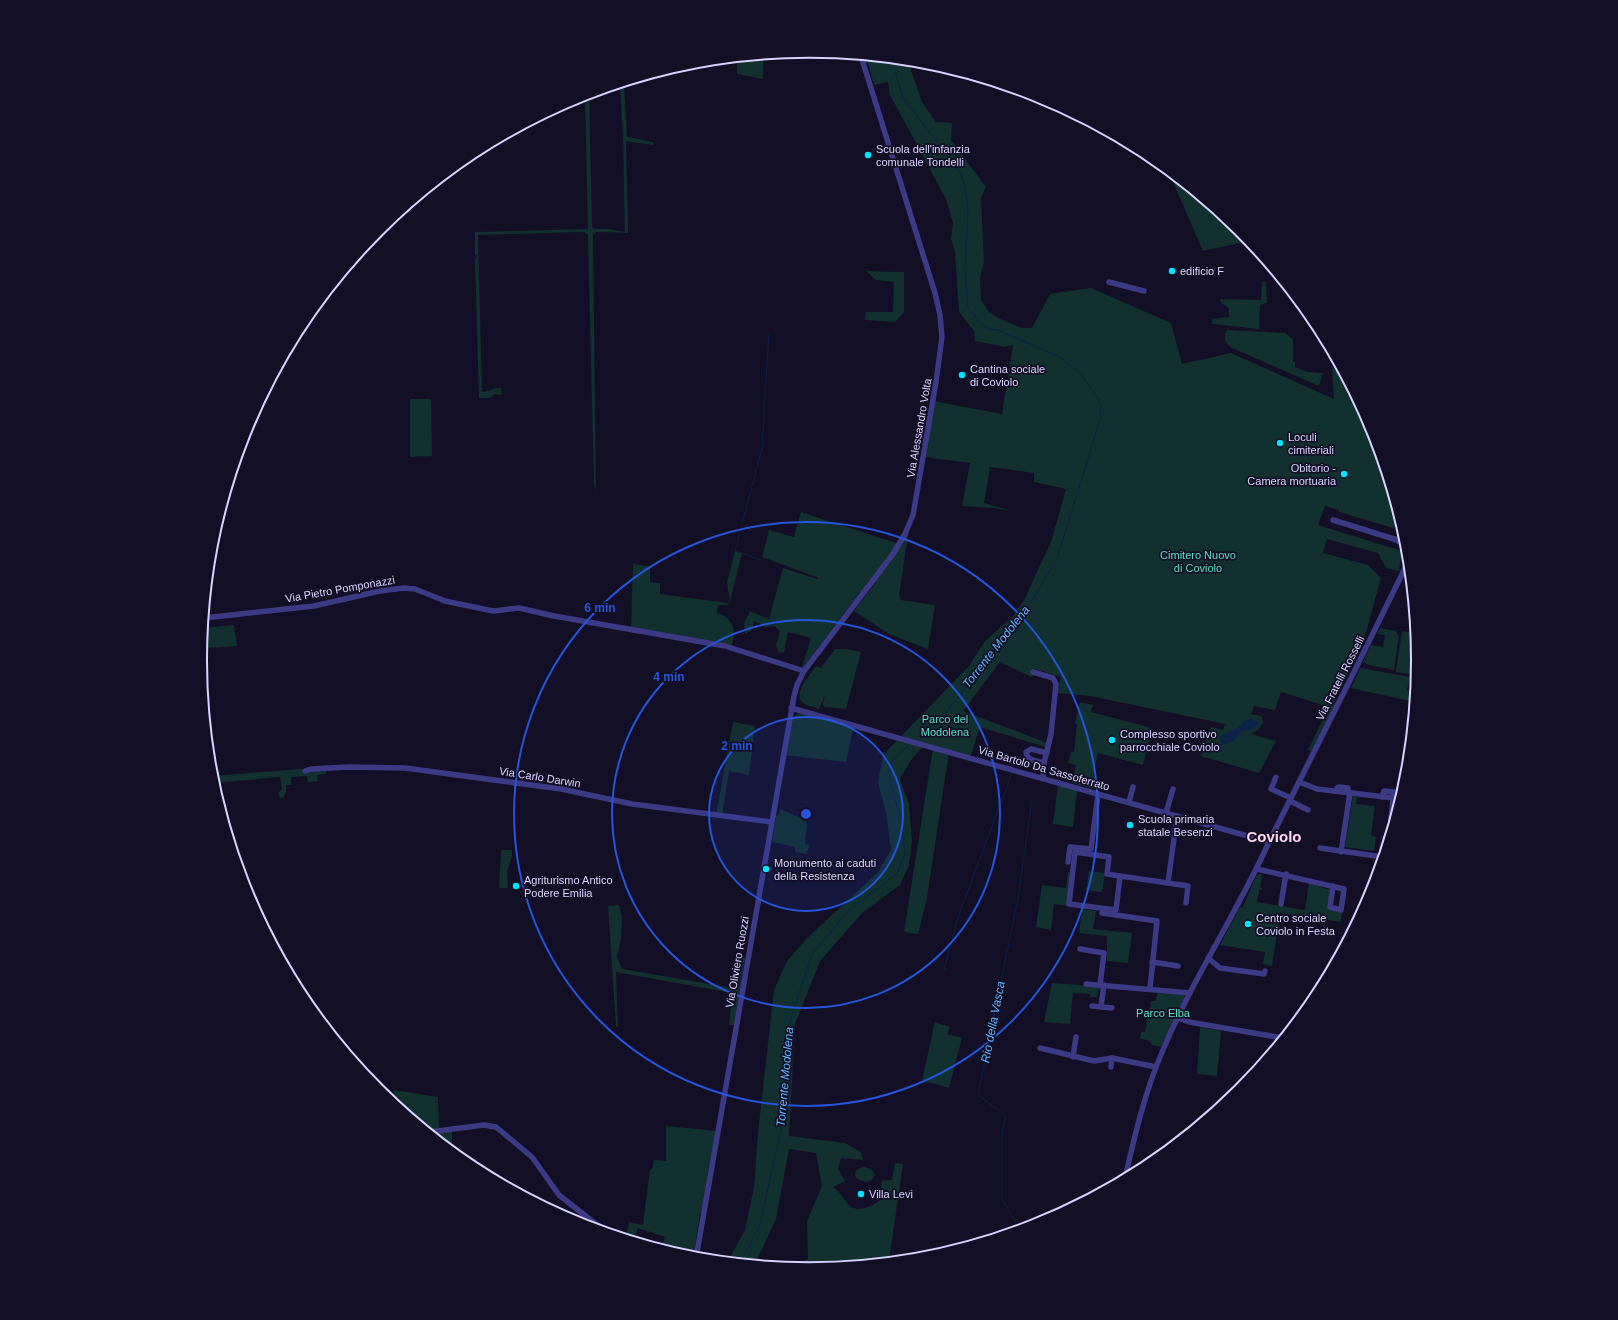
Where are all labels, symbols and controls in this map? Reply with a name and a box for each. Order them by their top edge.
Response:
place label: Scuola dell'infanzia comunale Tondelli [876,143,971,168]
marker: Scuola dell'infanzia comunale Tondelli [863,150,873,160]
place label: edificio F [1180,265,1224,277]
marker: edificio F [1167,266,1177,276]
place label: Cantina sociale di Coviolo [970,363,1045,388]
marker: Cantina sociale di Coviolo [957,370,967,380]
street label: Via Alessandro Volta [904,377,934,479]
place label: Loculi cimiteriali [1288,431,1334,456]
marker: Loculi cimiteriali [1275,438,1285,448]
place label: Obitorio - Camera mortuaria [1247,462,1337,487]
marker: Obitorio - Camera mortuaria [1339,469,1349,479]
park label: Cimitero Nuovo di Coviolo [1160,549,1236,574]
street label: Via Pietro Pomponazzi [284,573,396,605]
text: 6 min [584,601,616,615]
water label: Torrente Modolena [960,603,1033,691]
street label: Via Fratelli Rosselli [1313,634,1367,722]
text: 4 min [653,670,685,684]
park label: Parco del Modolena [921,713,970,738]
place label: Complesso sportivo parrocchiale Coviolo [1120,728,1220,753]
marker: Complesso sportivo parrocchiale Coviolo [1107,735,1117,745]
text: 2 min [721,739,753,753]
street label: Via Bartolo Da Sassoferrato [977,743,1111,793]
street label: Via Carlo Darwin [498,765,582,789]
centre of rings [799,807,813,821]
place label: Scuola primaria statale Besenzi [1138,813,1215,838]
marker: Scuola primaria statale Besenzi [1125,820,1135,830]
district label: Coviolo [1247,828,1302,845]
place label: Monumento ai caduti della Resistenza [774,857,876,882]
marker: Monumento ai caduti della Resistenza [761,864,771,874]
place label: Agriturismo Antico Podere Emilia [524,874,613,899]
marker: Agriturismo Antico Podere Emilia [511,881,521,891]
place label: Centro sociale Coviolo in Festa [1256,912,1336,937]
street label: Via Oliviero Ruozzi [723,915,751,1009]
marker: Centro sociale Coviolo in Festa [1243,919,1253,929]
water label: Rio della Vasca [978,980,1008,1064]
park label: Parco Elba [1136,1007,1191,1019]
water label: Torrente Modolena [774,1026,796,1128]
place label: Villa Levi [869,1188,913,1200]
marker: Villa Levi [856,1189,866,1199]

